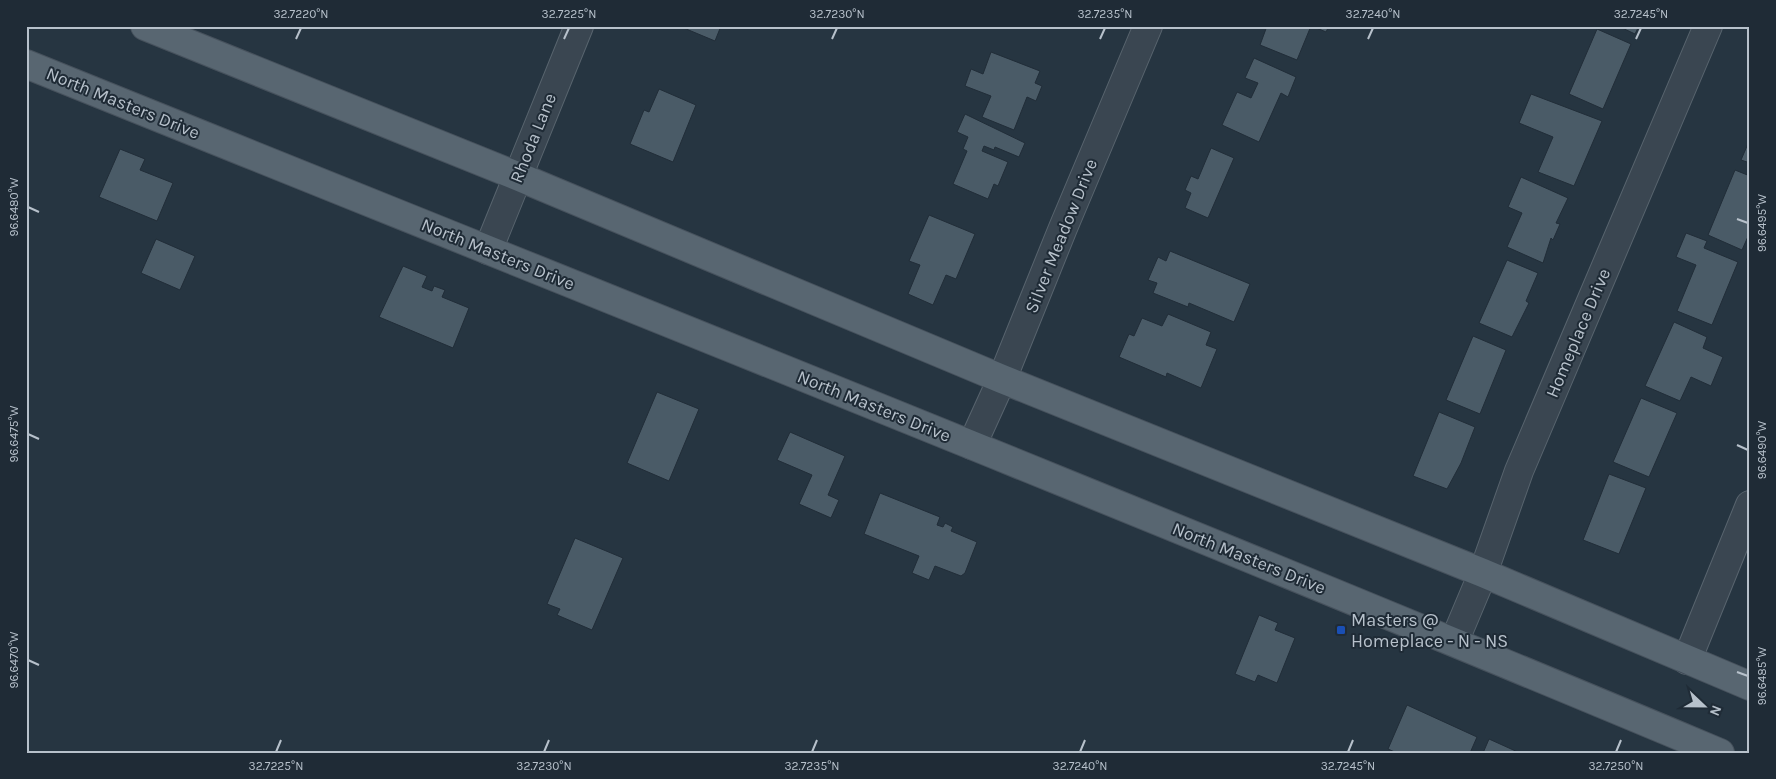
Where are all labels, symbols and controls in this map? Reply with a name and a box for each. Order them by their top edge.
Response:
text: 32.7220°N [273,7,329,21]
text: 32.7225°N [542,7,596,21]
text: 32.7230°N [809,7,865,21]
text: 32.7235°N [1078,7,1132,21]
text: 32.7240°N [1346,7,1400,21]
text: 32.7245°N [1614,7,1668,21]
street label: North Masters Drive [43,62,203,144]
street label: Rhoda Lane [505,90,561,186]
street label: Silver Meadow Drive [1020,156,1102,316]
text: 96.6480°W [7,177,21,236]
text: 96.6495°W [1755,194,1769,252]
street label: North Masters Drive [418,213,578,295]
street label: Homeplace Drive [1541,265,1615,401]
street label: North Masters Drive [794,365,954,447]
text: 96.6475°W [7,405,21,462]
text: 96.6490°W [1755,421,1769,479]
street label: North Masters Drive [1169,517,1329,599]
place label: Masters @ Homeplace - N - NS [1351,609,1508,652]
marker: Masters @ Homeplace - N - NS [1335,624,1347,636]
text: 96.6470°W [7,631,21,689]
text: 96.6485°W [1755,646,1769,705]
north arrow [1678,682,1728,732]
text: N [1706,703,1725,719]
text: 32.7225°N [249,759,303,773]
text: 32.7230°N [516,759,572,773]
text: 32.7235°N [785,759,839,773]
text: 32.7240°N [1053,759,1107,773]
text: 32.7245°N [1321,759,1375,773]
text: 32.7250°N [1589,759,1643,773]

